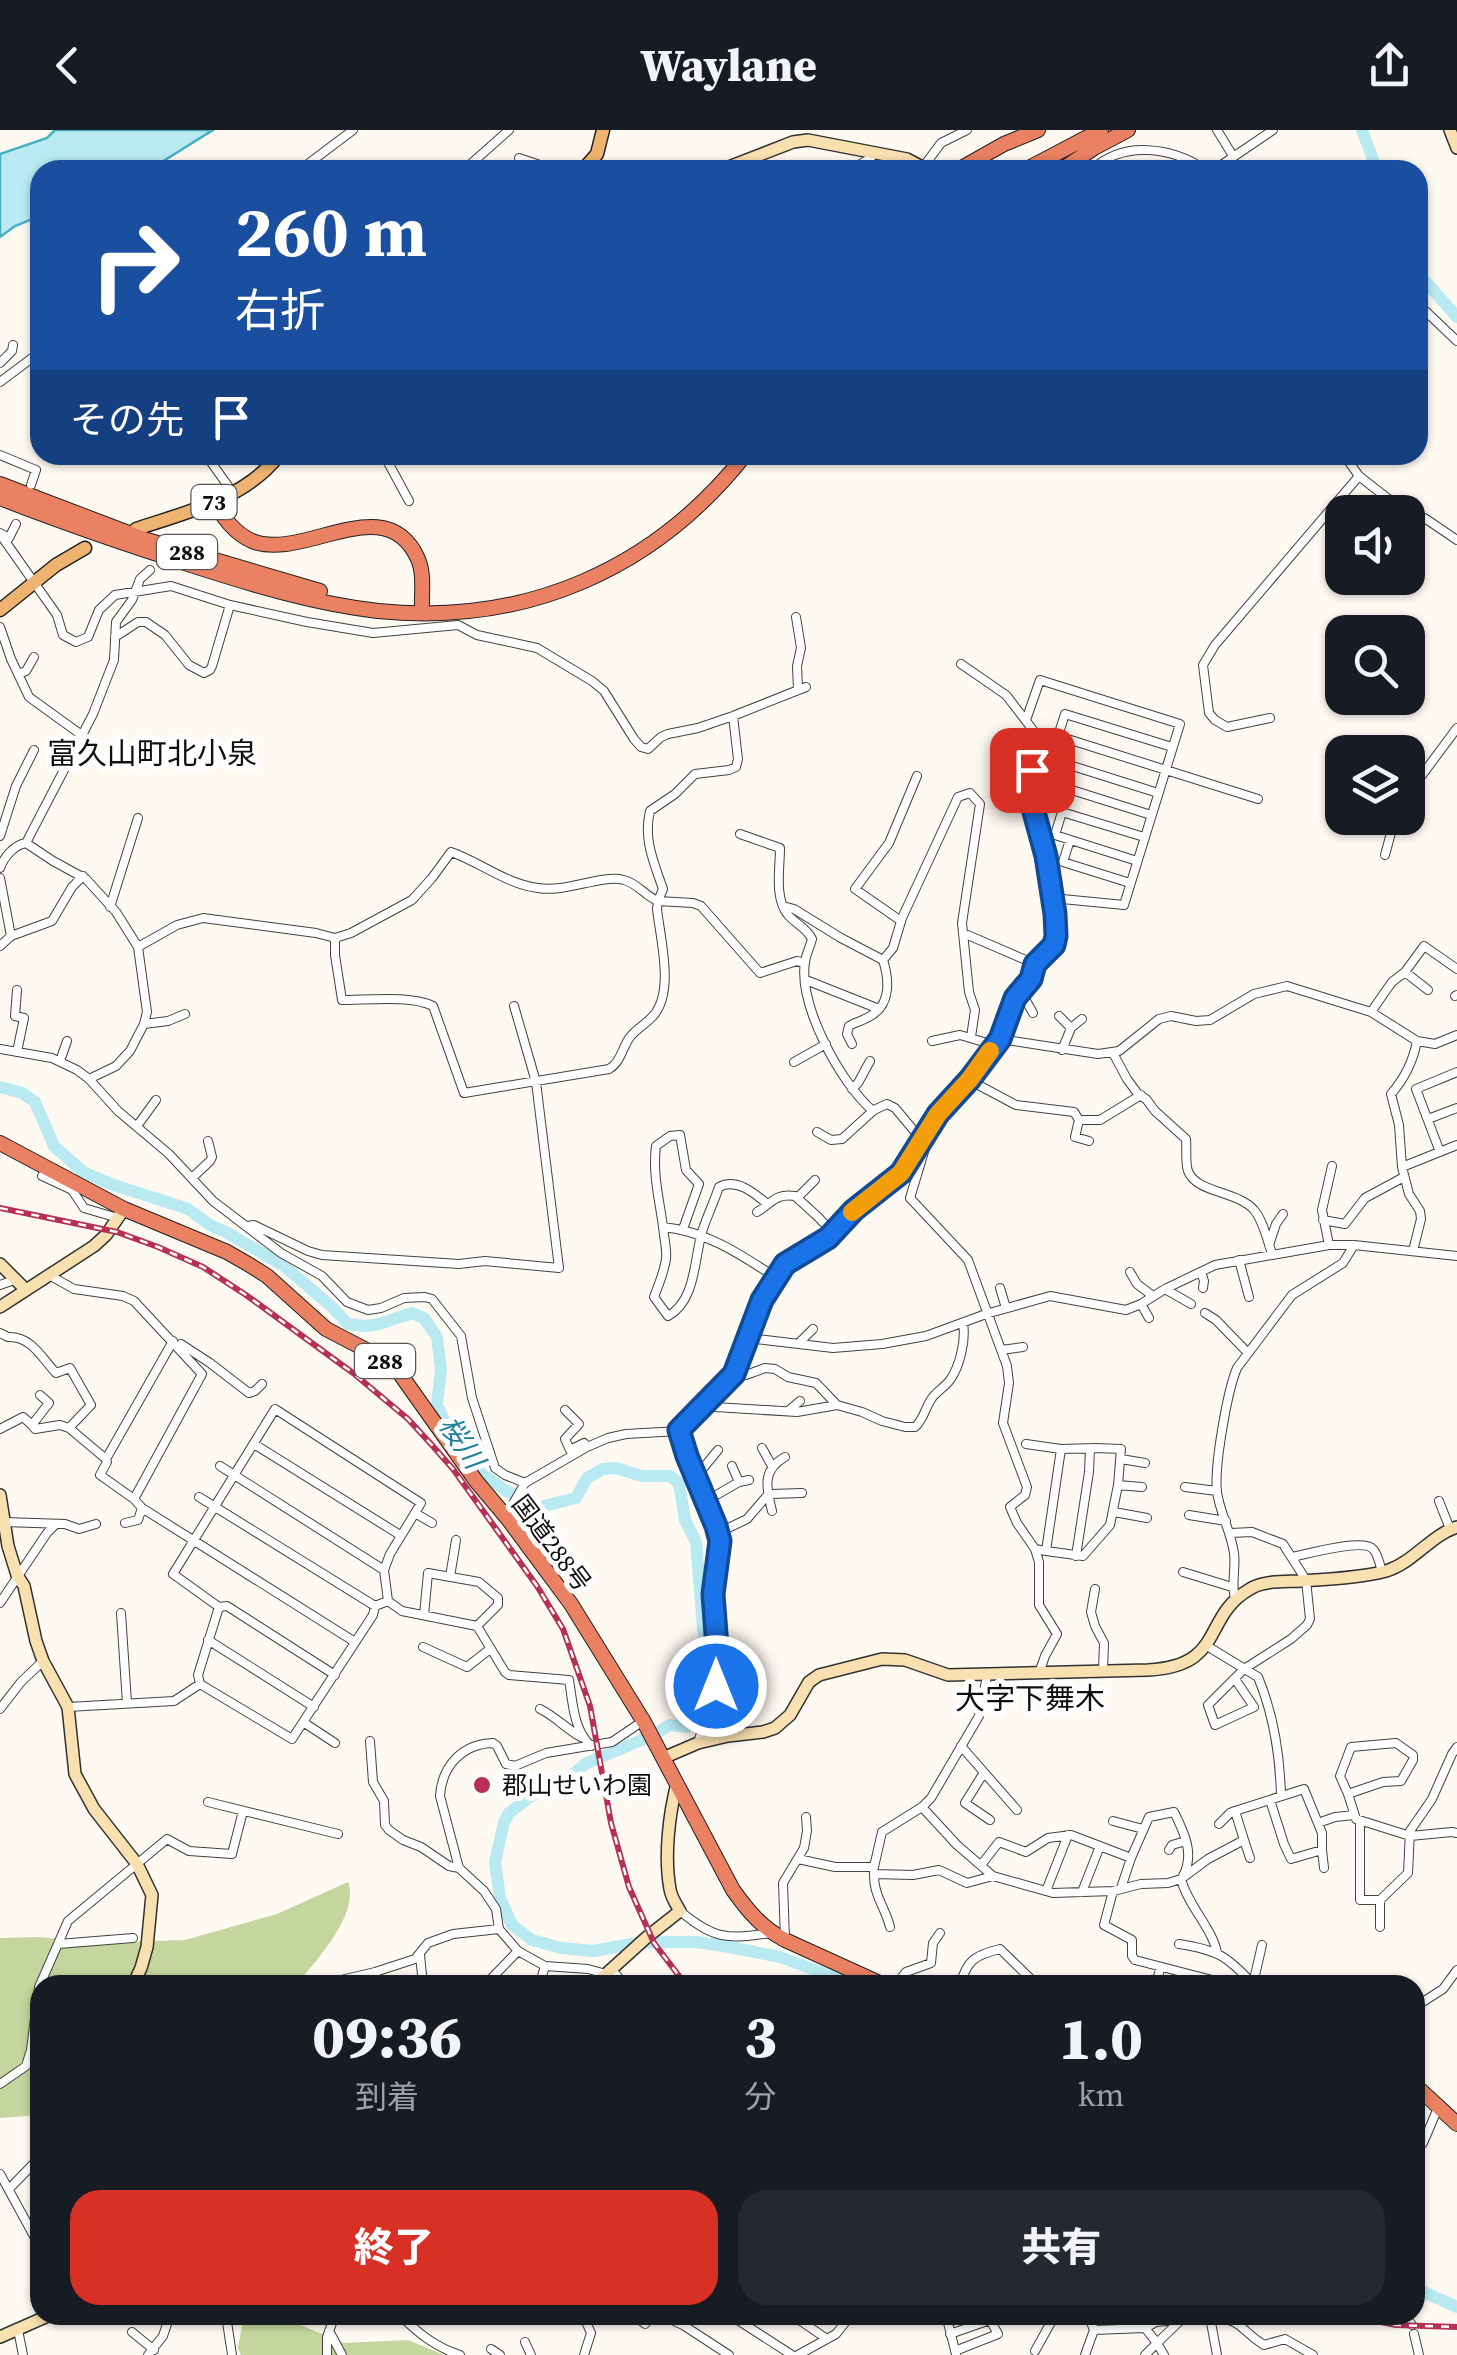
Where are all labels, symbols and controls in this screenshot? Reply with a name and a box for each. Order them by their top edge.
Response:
text: Waylane [640,34,817,96]
icon: back [40,38,95,93]
icon: share [1362,38,1417,93]
text: 260 m [235,183,427,279]
icon: right [70,200,200,330]
text: 右折 [235,279,325,341]
icon: arrive [204,390,259,445]
text: その先 [70,394,184,446]
road number: 73 [192,485,236,519]
map controls [1325,495,1425,835]
button: sound [1325,495,1425,595]
road number: 288 [157,535,217,569]
button: search [1325,615,1425,715]
pin [990,728,1075,813]
district label: 富久山町北小泉 [47,733,257,774]
button: layers [1325,735,1425,835]
icon: arrive [1005,743,1060,798]
road number: 288 [355,1344,415,1378]
water label: 桜川 [431,1408,495,1478]
street label: 国道288号 [505,1488,599,1598]
position arrow [664,1634,768,1738]
district label: 大字下舞木 [955,1678,1105,1719]
place label: 郡山せいわ園 [502,1768,652,1802]
marker: 郡山せいわ園 [471,1774,493,1796]
text: 09:36 [312,1995,462,2077]
text: 3 [744,1995,777,2077]
text: 1.0 [1059,1997,1143,2079]
text: km [1078,2073,1124,2117]
text: 到着 [355,2075,419,2119]
text: 分 [745,2075,777,2119]
button: 終了 [70,2190,718,2305]
button: 共有 [738,2190,1385,2305]

